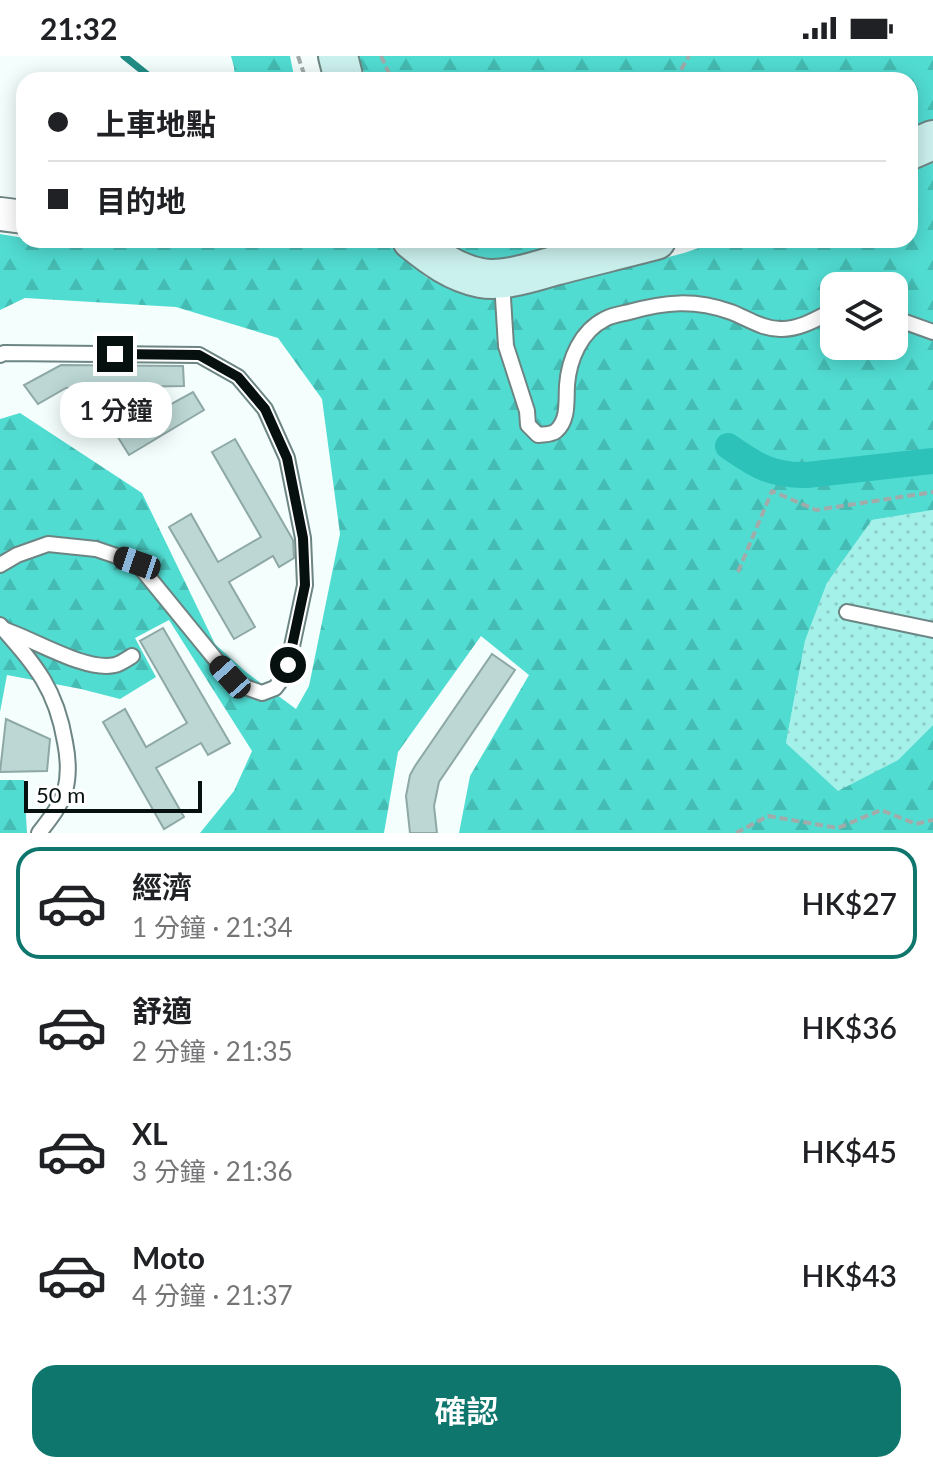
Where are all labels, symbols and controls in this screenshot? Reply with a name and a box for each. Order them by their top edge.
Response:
text: 21:32 [40,10,117,46]
text: 上車地點 [96,105,216,141]
text: 目的地 [96,182,186,218]
map controls [820,272,908,360]
button: layers [820,272,908,360]
route end [97,336,133,372]
callout: 1 分鐘 [59,382,171,438]
text: 1 分鐘 [79,394,153,426]
car [110,544,164,582]
route start [270,647,306,683]
car [205,651,255,703]
scale bar [24,777,202,813]
text: 50 m [36,781,85,808]
icon: car [36,867,108,939]
text: 經濟 [132,868,192,904]
text: HK$27 [802,885,897,921]
text: 1 分鐘 · 21:34 [132,911,293,943]
icon: car [36,991,108,1063]
text: 舒適 [132,992,192,1028]
text: HK$36 [802,1009,897,1045]
text: 2 分鐘 · 21:35 [132,1035,293,1067]
icon: car [36,1115,108,1187]
text: XL [132,1115,168,1151]
text: HK$45 [802,1133,897,1169]
text: 3 分鐘 · 21:36 [132,1155,293,1187]
icon: car [36,1239,108,1311]
text: Moto [132,1239,205,1275]
text: HK$43 [802,1257,897,1293]
text: 4 分鐘 · 21:37 [132,1279,293,1311]
button: 確認 [32,1365,901,1457]

